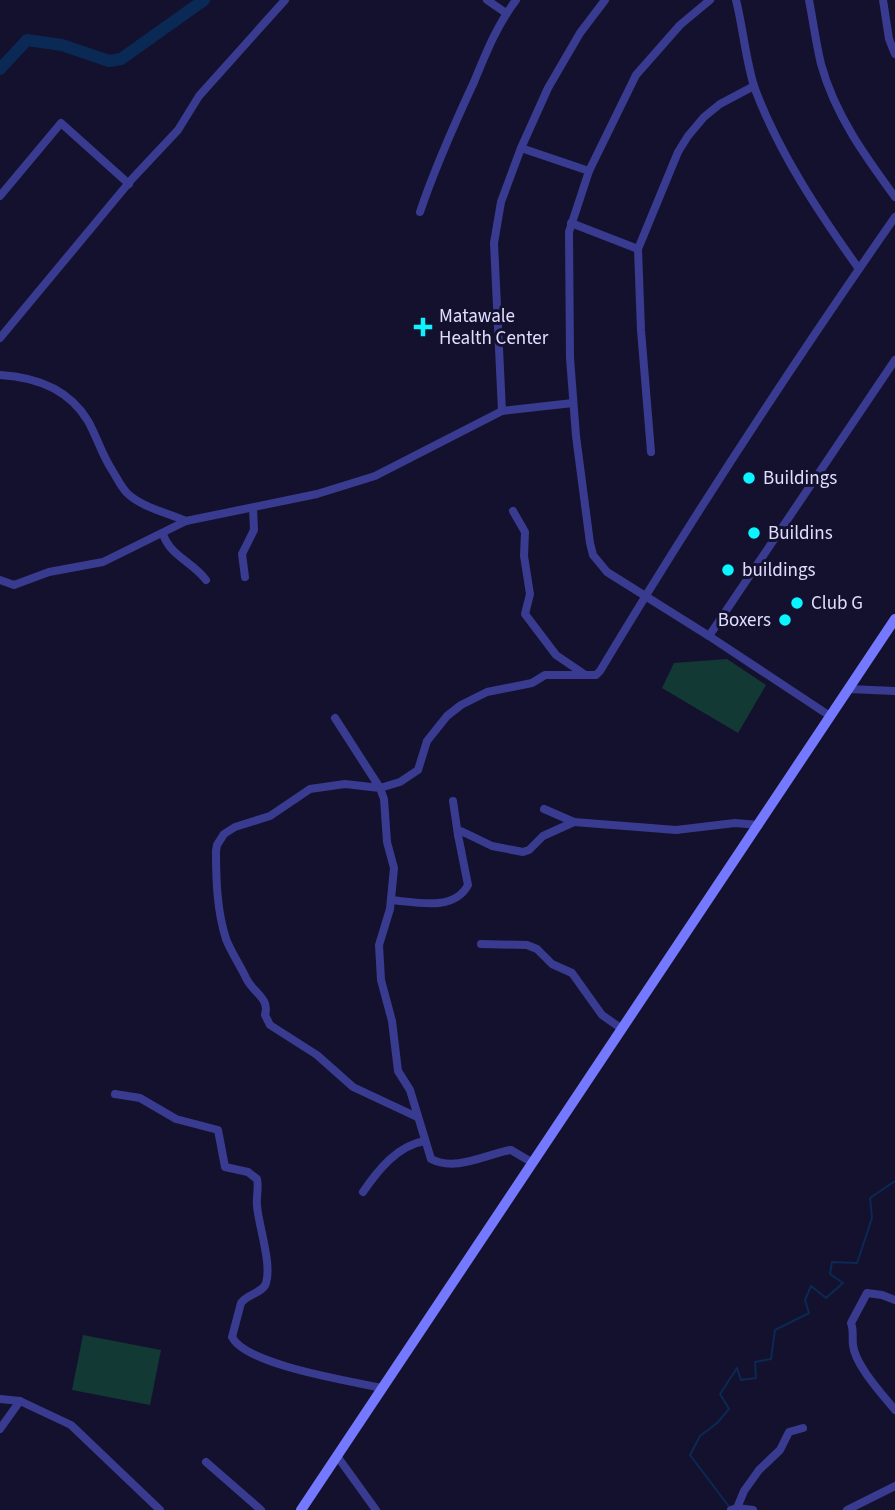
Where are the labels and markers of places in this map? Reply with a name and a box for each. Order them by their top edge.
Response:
place label: Matawale Health Center [439,303,549,352]
marker: Matawale Health Center [413,317,433,337]
place label: Buildings [763,465,837,492]
marker: Buildings [741,470,757,486]
place label: Buildins [768,520,833,547]
marker: Buildins [746,525,762,541]
place label: buildings [742,557,816,584]
marker: buildings [720,562,736,578]
place label: Club G [811,590,863,617]
marker: Club G [789,595,805,611]
place label: Boxers [718,607,771,634]
marker: Boxers [777,612,793,628]

